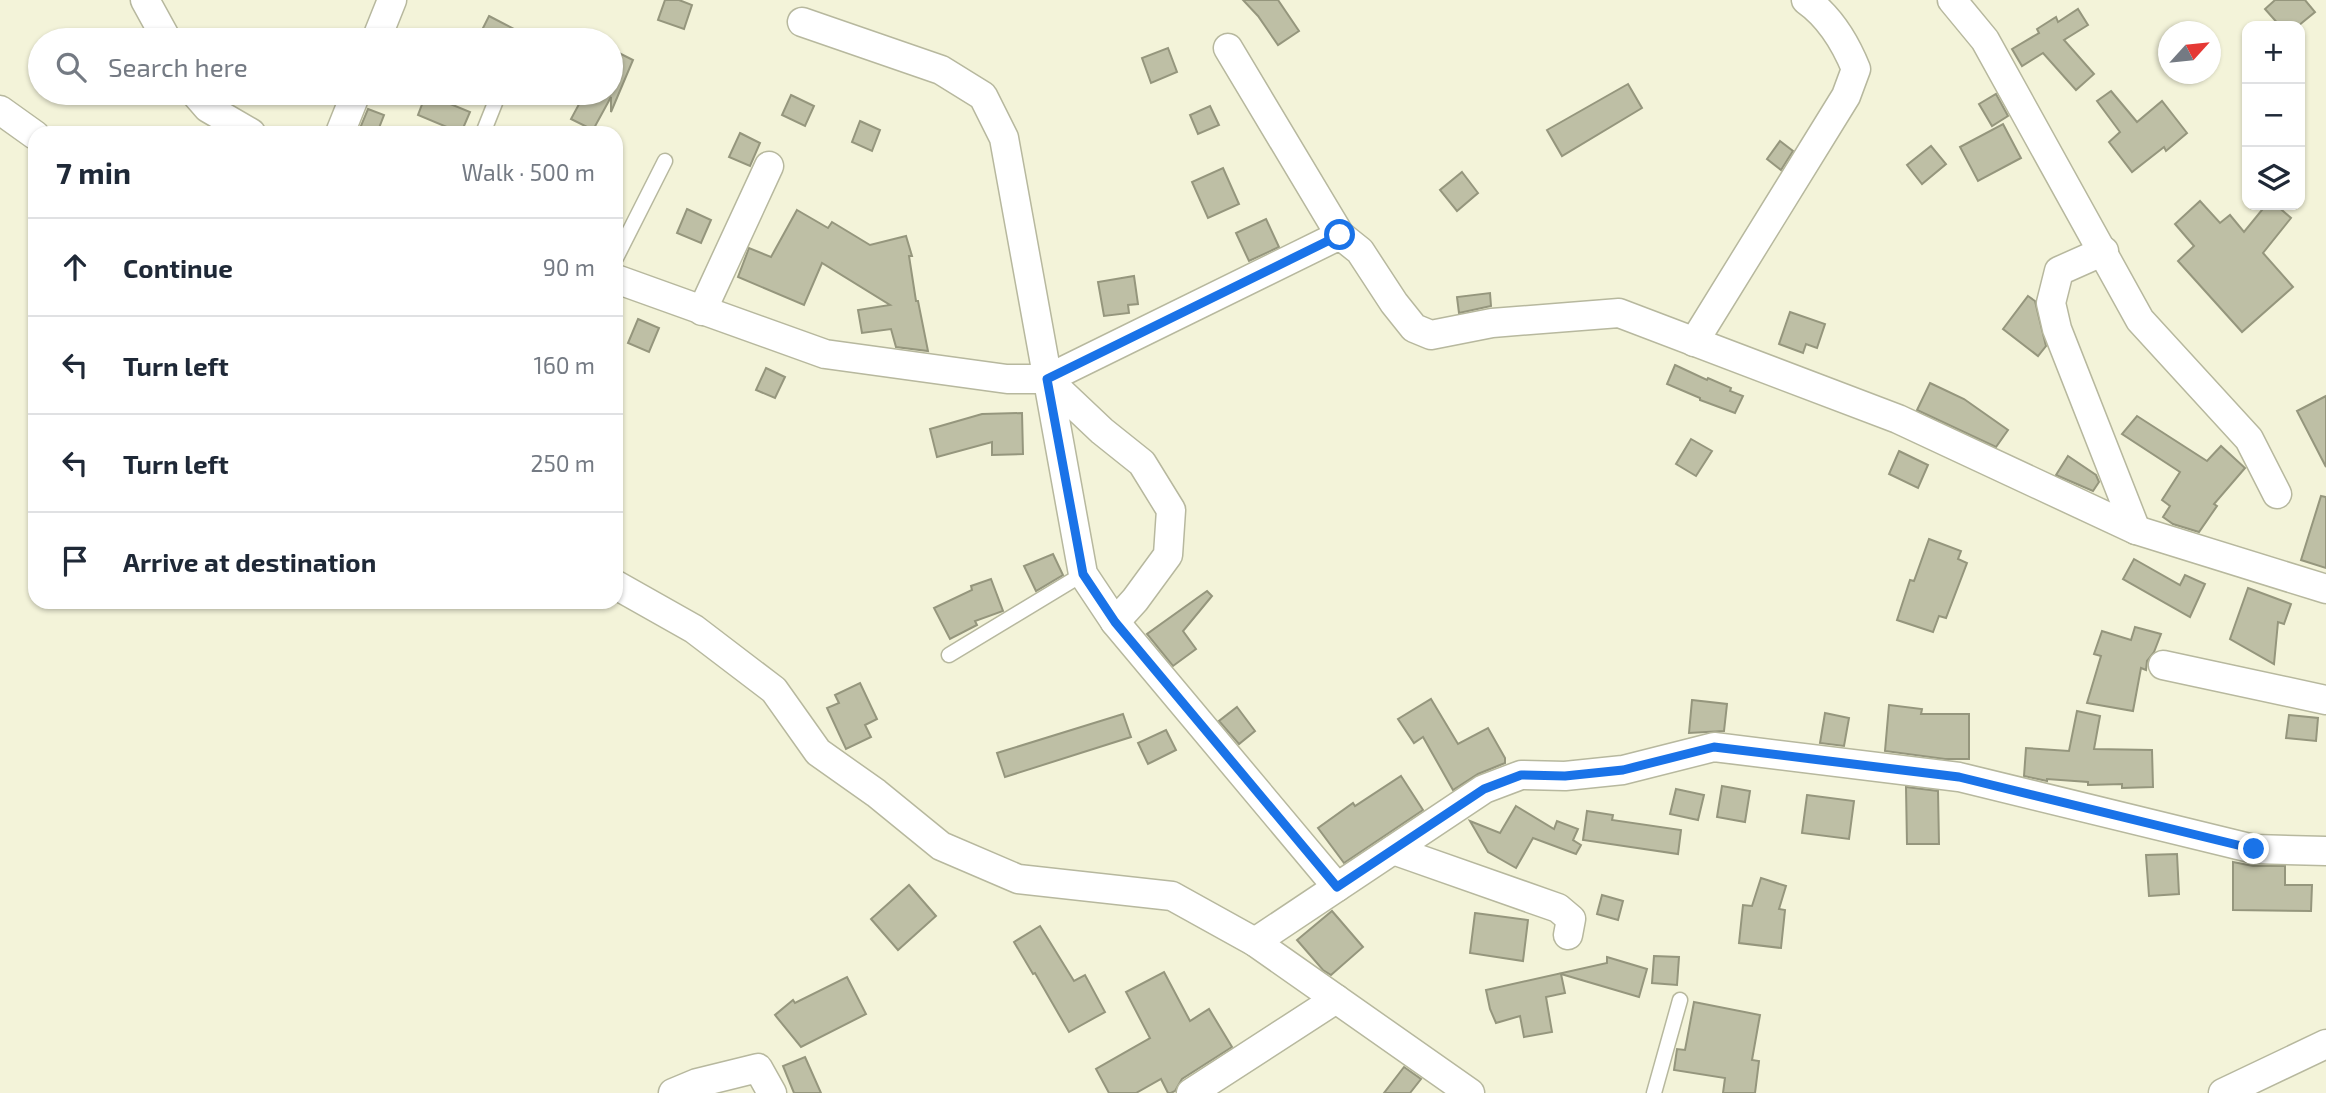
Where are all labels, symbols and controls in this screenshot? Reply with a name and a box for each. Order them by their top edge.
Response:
north arrow [2158,21,2221,84]
map controls [2242,21,2305,210]
button: + [2242,21,2305,84]
search box [28,28,623,105]
icon: search [52,48,90,86]
text: Search here [108,51,248,82]
button: − [2242,84,2305,147]
button: layers [2242,147,2305,210]
text: 7 min [56,154,131,190]
text: Walk · 500 m [462,158,595,186]
route start [1324,219,1355,250]
icon: ahead [56,248,94,286]
text: Continue [123,252,233,283]
text: 90 m [543,253,595,281]
icon: left [56,346,94,384]
text: Turn left [123,350,229,381]
text: 160 m [534,351,595,379]
icon: left [56,444,94,482]
text: Turn left [123,448,229,479]
text: 250 m [531,449,595,477]
icon: arrive [56,542,94,580]
text: Arrive at destination [123,546,376,577]
route end [2238,833,2269,864]

